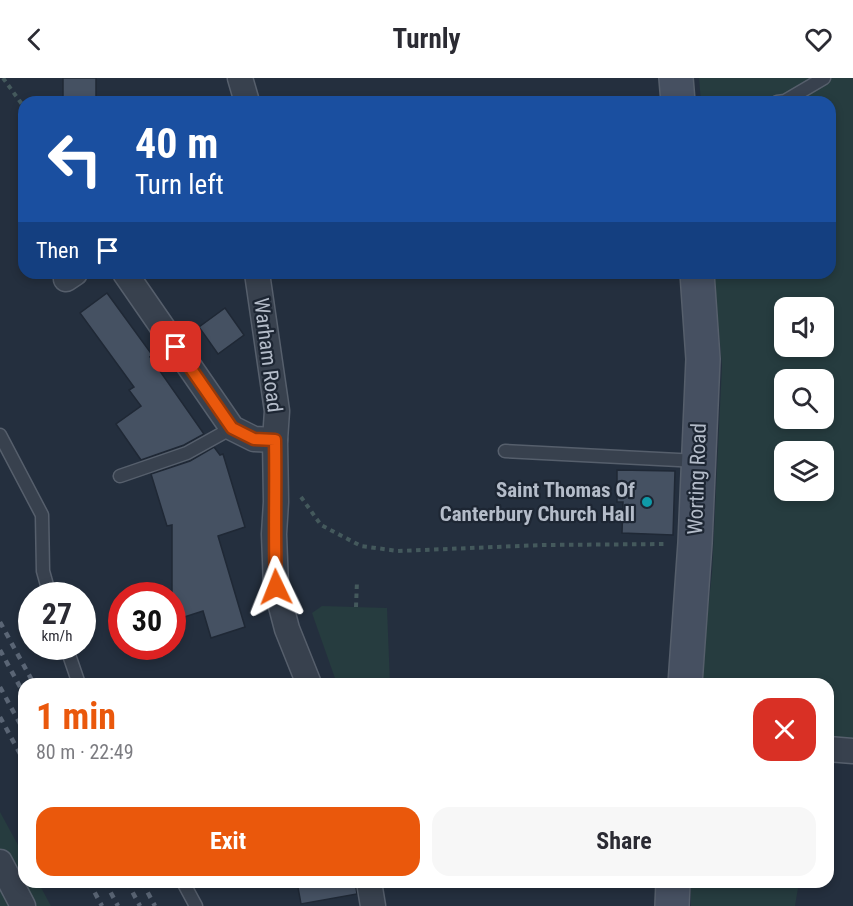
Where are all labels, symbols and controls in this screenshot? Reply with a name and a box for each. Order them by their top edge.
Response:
icon: back [18,23,51,56]
text: Turnly [392,23,461,55]
icon: heart [802,23,835,56]
text: 40 m [135,119,218,168]
icon: left [36,120,114,198]
text: Turn left [135,169,224,201]
icon: arrive [91,234,124,267]
text: Then [36,238,79,263]
street label: Warham Road [249,296,287,414]
map controls [774,297,834,501]
button: sound [774,297,834,357]
pin [150,321,201,372]
icon: arrive [159,330,192,363]
button: search [774,369,834,429]
street label: Worting Road [683,423,711,535]
button: layers [774,441,834,501]
place label: Saint Thomas Of Canterbury Church Hall [440,478,635,526]
marker: Saint Thomas Of Canterbury Church Hall [640,495,654,509]
position arrow [244,555,308,619]
speed limit sign: 30 [108,582,186,660]
text: 27 [42,596,72,631]
text: km/h [42,627,72,645]
text: 1 min [36,696,116,738]
button: close [753,698,816,761]
text: 80 m · 22:49 [36,740,134,764]
button: Exit [36,807,420,876]
button: Share [432,807,816,876]

